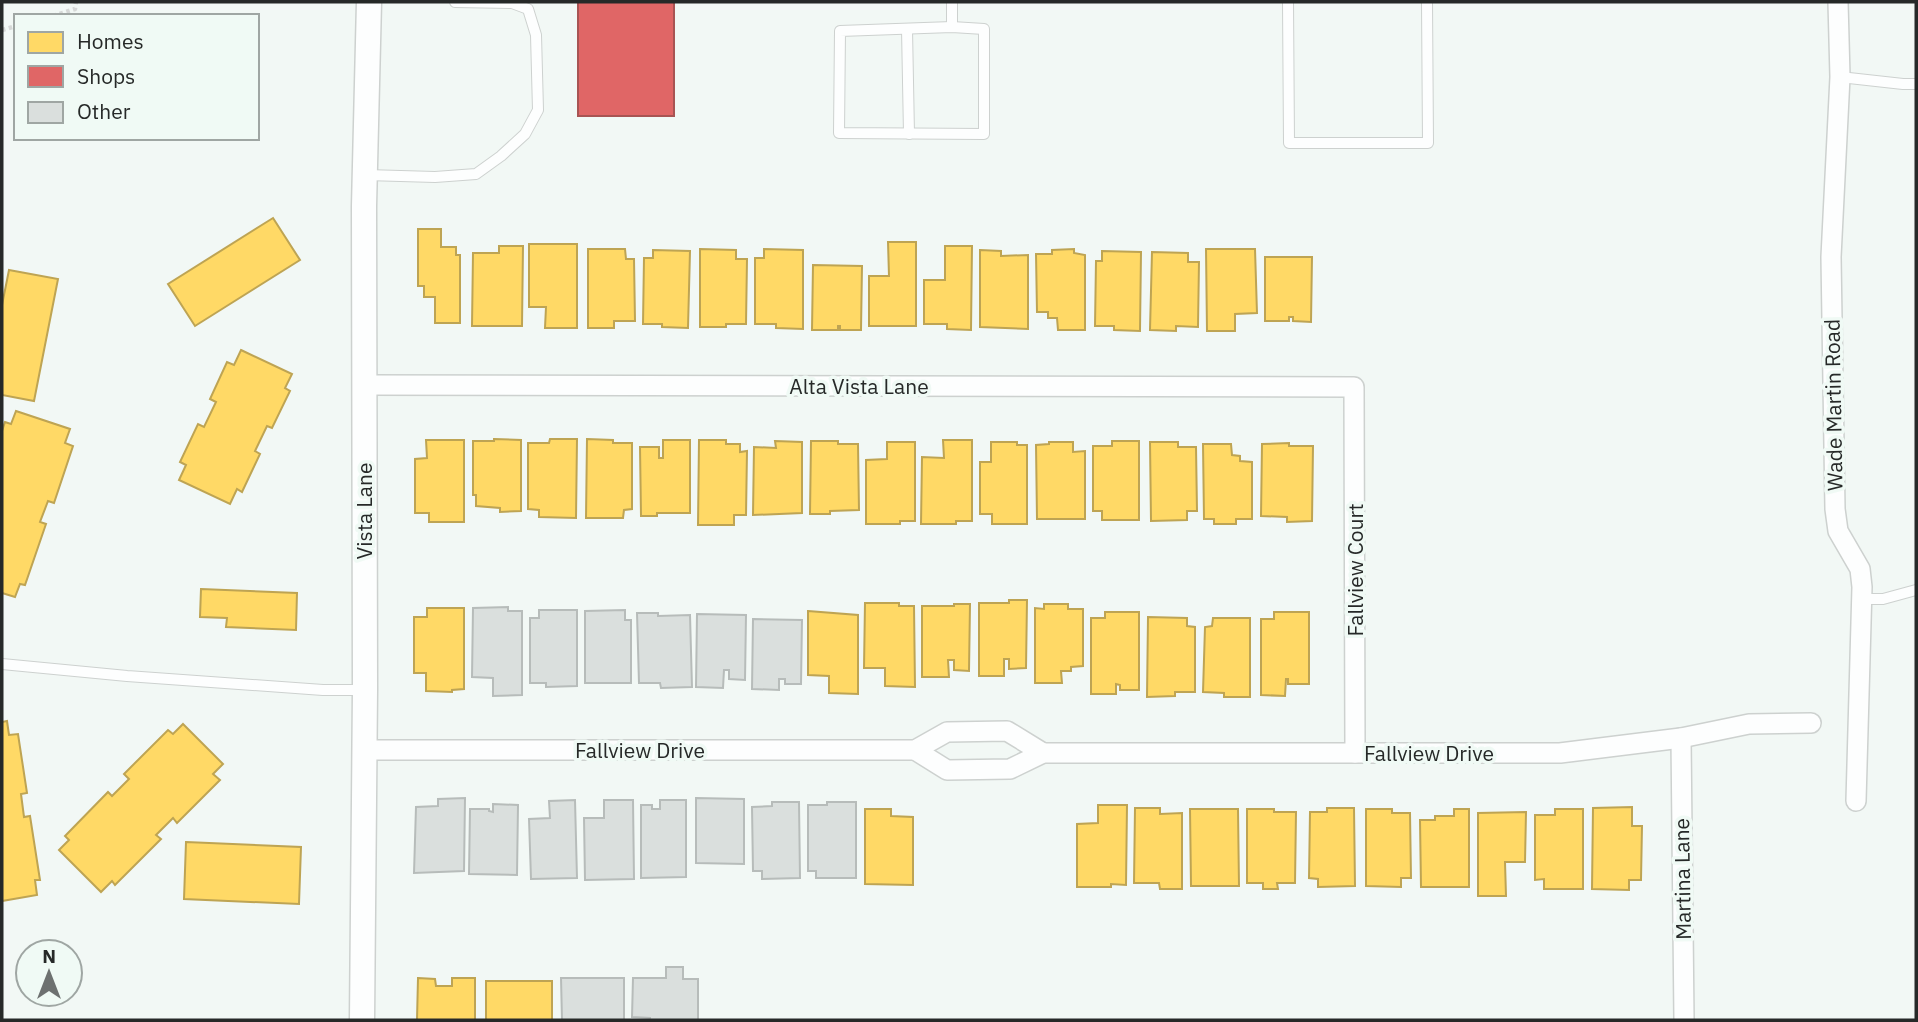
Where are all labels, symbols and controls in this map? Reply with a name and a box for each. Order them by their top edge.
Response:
legend [14,14,259,140]
text: Homes [77,27,144,55]
text: Shops [77,62,135,90]
text: Other [77,97,131,125]
street label: Wade Martin Road [1817,319,1849,491]
street label: Alta Vista Lane [789,372,929,400]
street label: Vista Lane [350,463,378,559]
street label: Fallview Court [1341,503,1369,637]
street label: Fallview Drive [575,736,705,764]
street label: Fallview Drive [1364,739,1494,767]
street label: Martina Lane [1667,818,1697,940]
north arrow [14,938,84,1008]
text: N [42,944,56,968]

